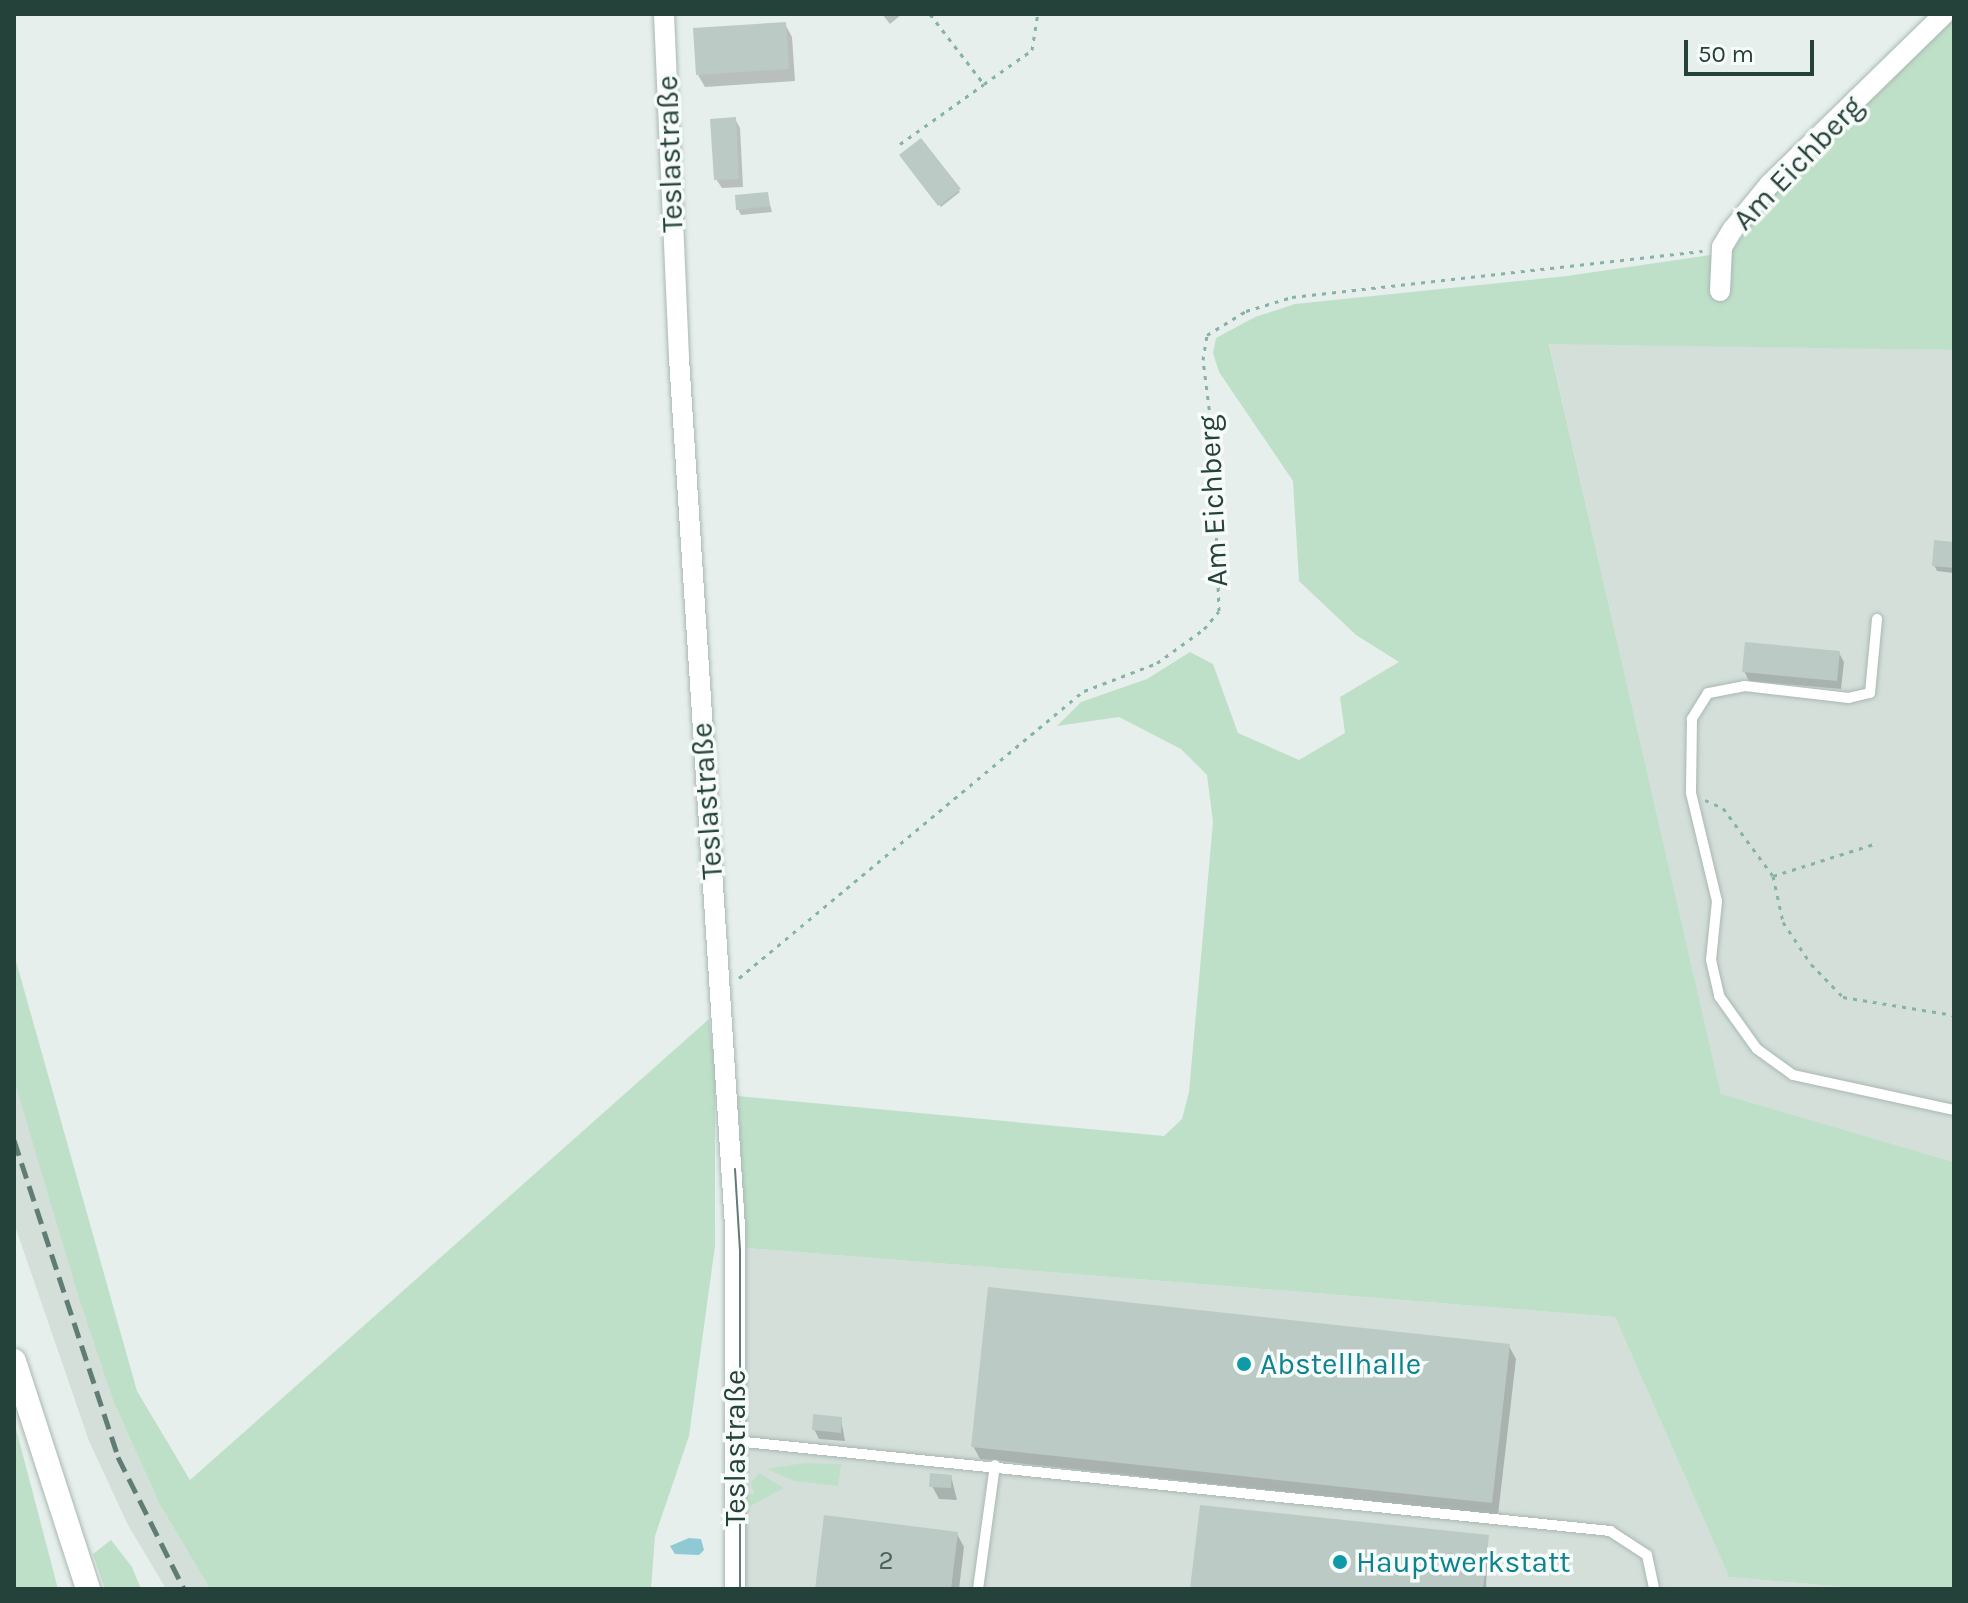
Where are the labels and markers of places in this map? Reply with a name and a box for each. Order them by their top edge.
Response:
place label: Abstellhalle [1260,1346,1421,1382]
marker: Abstellhalle [1235,1355,1253,1373]
place label: Hauptwerkstatt [1356,1544,1571,1580]
marker: Hauptwerkstatt [1331,1553,1349,1571]

